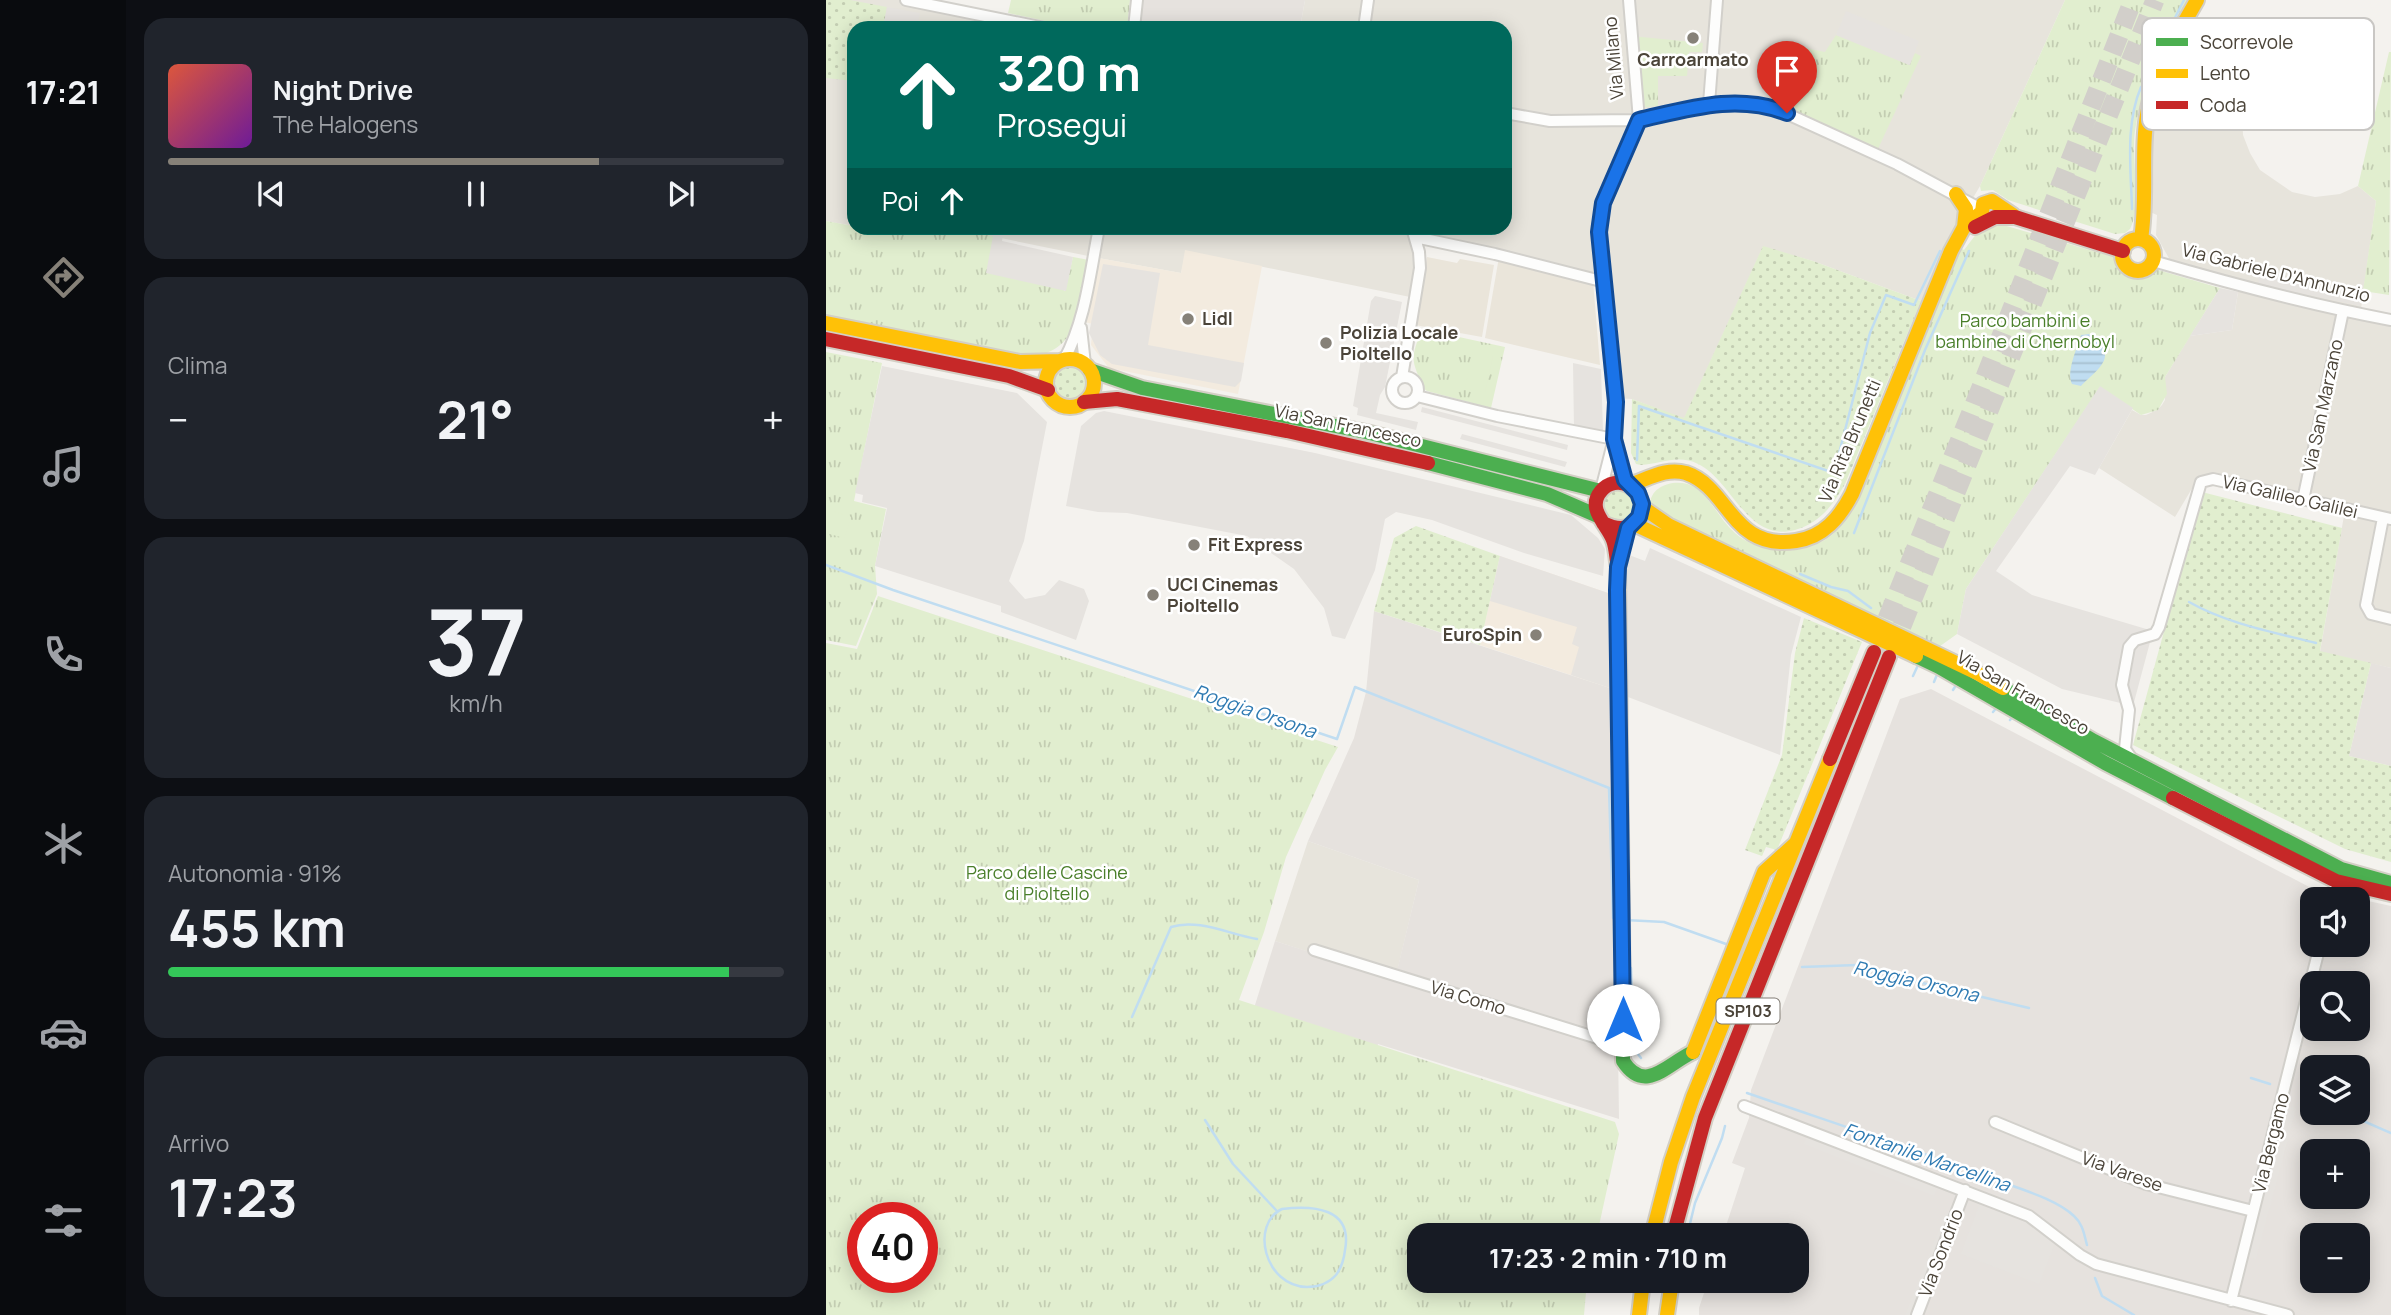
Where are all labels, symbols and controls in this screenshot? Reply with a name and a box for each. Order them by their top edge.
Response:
street label: Via Milano [1597,16,1629,101]
legend [2142,18,2374,130]
text: Scorrevole [2200,29,2293,55]
marker: Carroarmato [1685,30,1701,46]
text: 320 m [997,39,1141,106]
pin [1757,41,1817,113]
place label: Carroarmato [1637,47,1749,71]
icon: ahead [882,49,973,140]
icon: arrive [1768,52,1806,90]
text: Lento [2200,60,2250,86]
text: 17:21 [25,70,101,114]
text: Night Drive [273,72,413,108]
text: Coda [2200,92,2247,118]
text: Prosegui [997,103,1127,147]
text: The Halogens [273,108,418,140]
icon: previous [252,175,290,213]
icon: pause [457,175,495,213]
icon: next [662,175,700,213]
icon: ahead [933,182,971,220]
text: Poi [882,183,919,219]
street label: Via Gabriele D'Annunzio [2179,237,2373,307]
icon: directions [39,253,88,302]
place label: Lidl [1202,306,1233,330]
park label: Parco bambini e bambine di Chernobyl [1935,308,2115,353]
marker: Lidl [1180,311,1196,327]
place label: Polizia Locale Pioltello [1340,320,1459,365]
marker: Polizia Locale Pioltello [1318,335,1334,351]
street label: Via San Marzano [2296,337,2348,475]
text: Clima [168,349,227,381]
street label: Via Rita Brunetti [1812,375,1886,506]
text: 21° [437,384,514,455]
text: − [168,393,189,445]
text: + [762,393,784,445]
street label: Via San Francesco [1273,398,1424,452]
icon: music [39,442,88,491]
street label: Via Galileo Galilei [2220,469,2360,523]
place label: Fit Express [1208,532,1303,556]
marker: Fit Express [1186,537,1202,553]
place label: UCI Cinemas Pioltello [1167,572,1278,617]
text: 37 [425,579,527,703]
marker: UCI Cinemas Pioltello [1145,587,1161,603]
place label: EuroSpin [1443,622,1522,646]
marker: EuroSpin [1528,627,1544,643]
icon: phone [39,630,88,679]
street label: Via San Francesco [1953,644,2094,740]
water label: Roggia Orsona [1190,678,1321,745]
text: km/h [449,687,503,719]
icon: climate [39,819,88,868]
text: Autonomia · 91% [168,857,342,889]
park label: Parco delle Cascine di Pioltello [966,860,1128,905]
map controls [2300,887,2370,1293]
button: sound [2300,887,2370,957]
text: 455 km [168,892,346,963]
water label: Roggia Orsona [1851,954,1983,1008]
button: search [2300,971,2370,1041]
street label: Via Como [1428,974,1509,1020]
position arrow [1586,983,1660,1057]
road number: SP103 [1716,998,1780,1023]
icon: car [39,1008,88,1057]
button: layers [2300,1055,2370,1125]
street label: Via Bergamo [2246,1090,2294,1195]
water label: Fontanile Marcellina [1840,1116,2015,1198]
text: Arrivo [168,1127,229,1159]
button: + [2300,1139,2370,1209]
street label: Via Varese [2078,1145,2166,1197]
text: 17:23 [168,1162,298,1233]
icon: filters [39,1196,88,1245]
speed limit sign: 40 [847,1202,938,1293]
street label: Via Sondrio [1912,1205,1968,1300]
button: − [2300,1223,2370,1293]
text: 17:23 · 2 min · 710 m [1489,1240,1727,1276]

